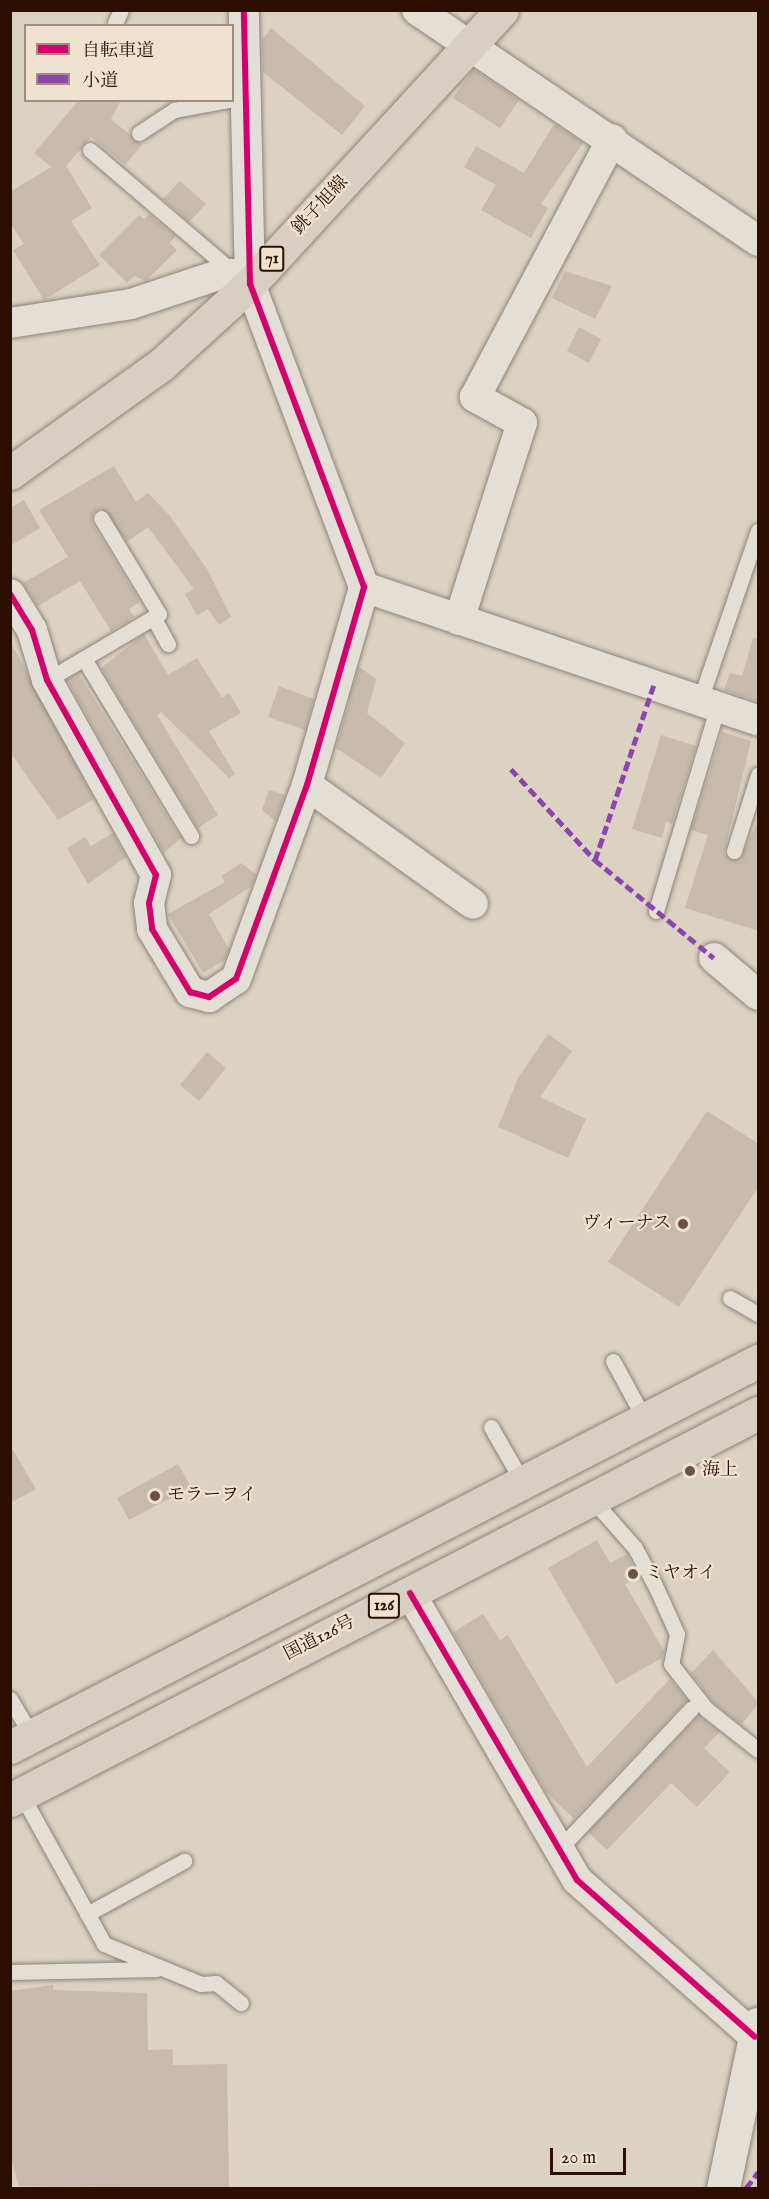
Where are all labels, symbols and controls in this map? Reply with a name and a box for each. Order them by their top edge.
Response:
legend [24,24,234,102]
text: 自転車道 [82,40,154,63]
text: 小道 [82,70,118,93]
street label: 銚子旭線 [289,172,353,240]
road number: 71 [258,246,286,272]
place label: ヴィーナス [581,1213,671,1235]
marker: ヴィーナス [676,1217,690,1231]
place label: 海上 [702,1460,738,1482]
marker: 海上 [683,1464,697,1478]
place label: モラーヲイ [167,1485,257,1507]
marker: モラーヲイ [148,1489,162,1503]
place label: ミヤオイ [645,1563,717,1585]
marker: ミヤオイ [626,1567,640,1581]
road number: 126 [368,1593,400,1619]
street label: 国道126号 [281,1612,359,1666]
scale bar [553,2136,630,2174]
text: 20 m [561,2147,596,2170]

